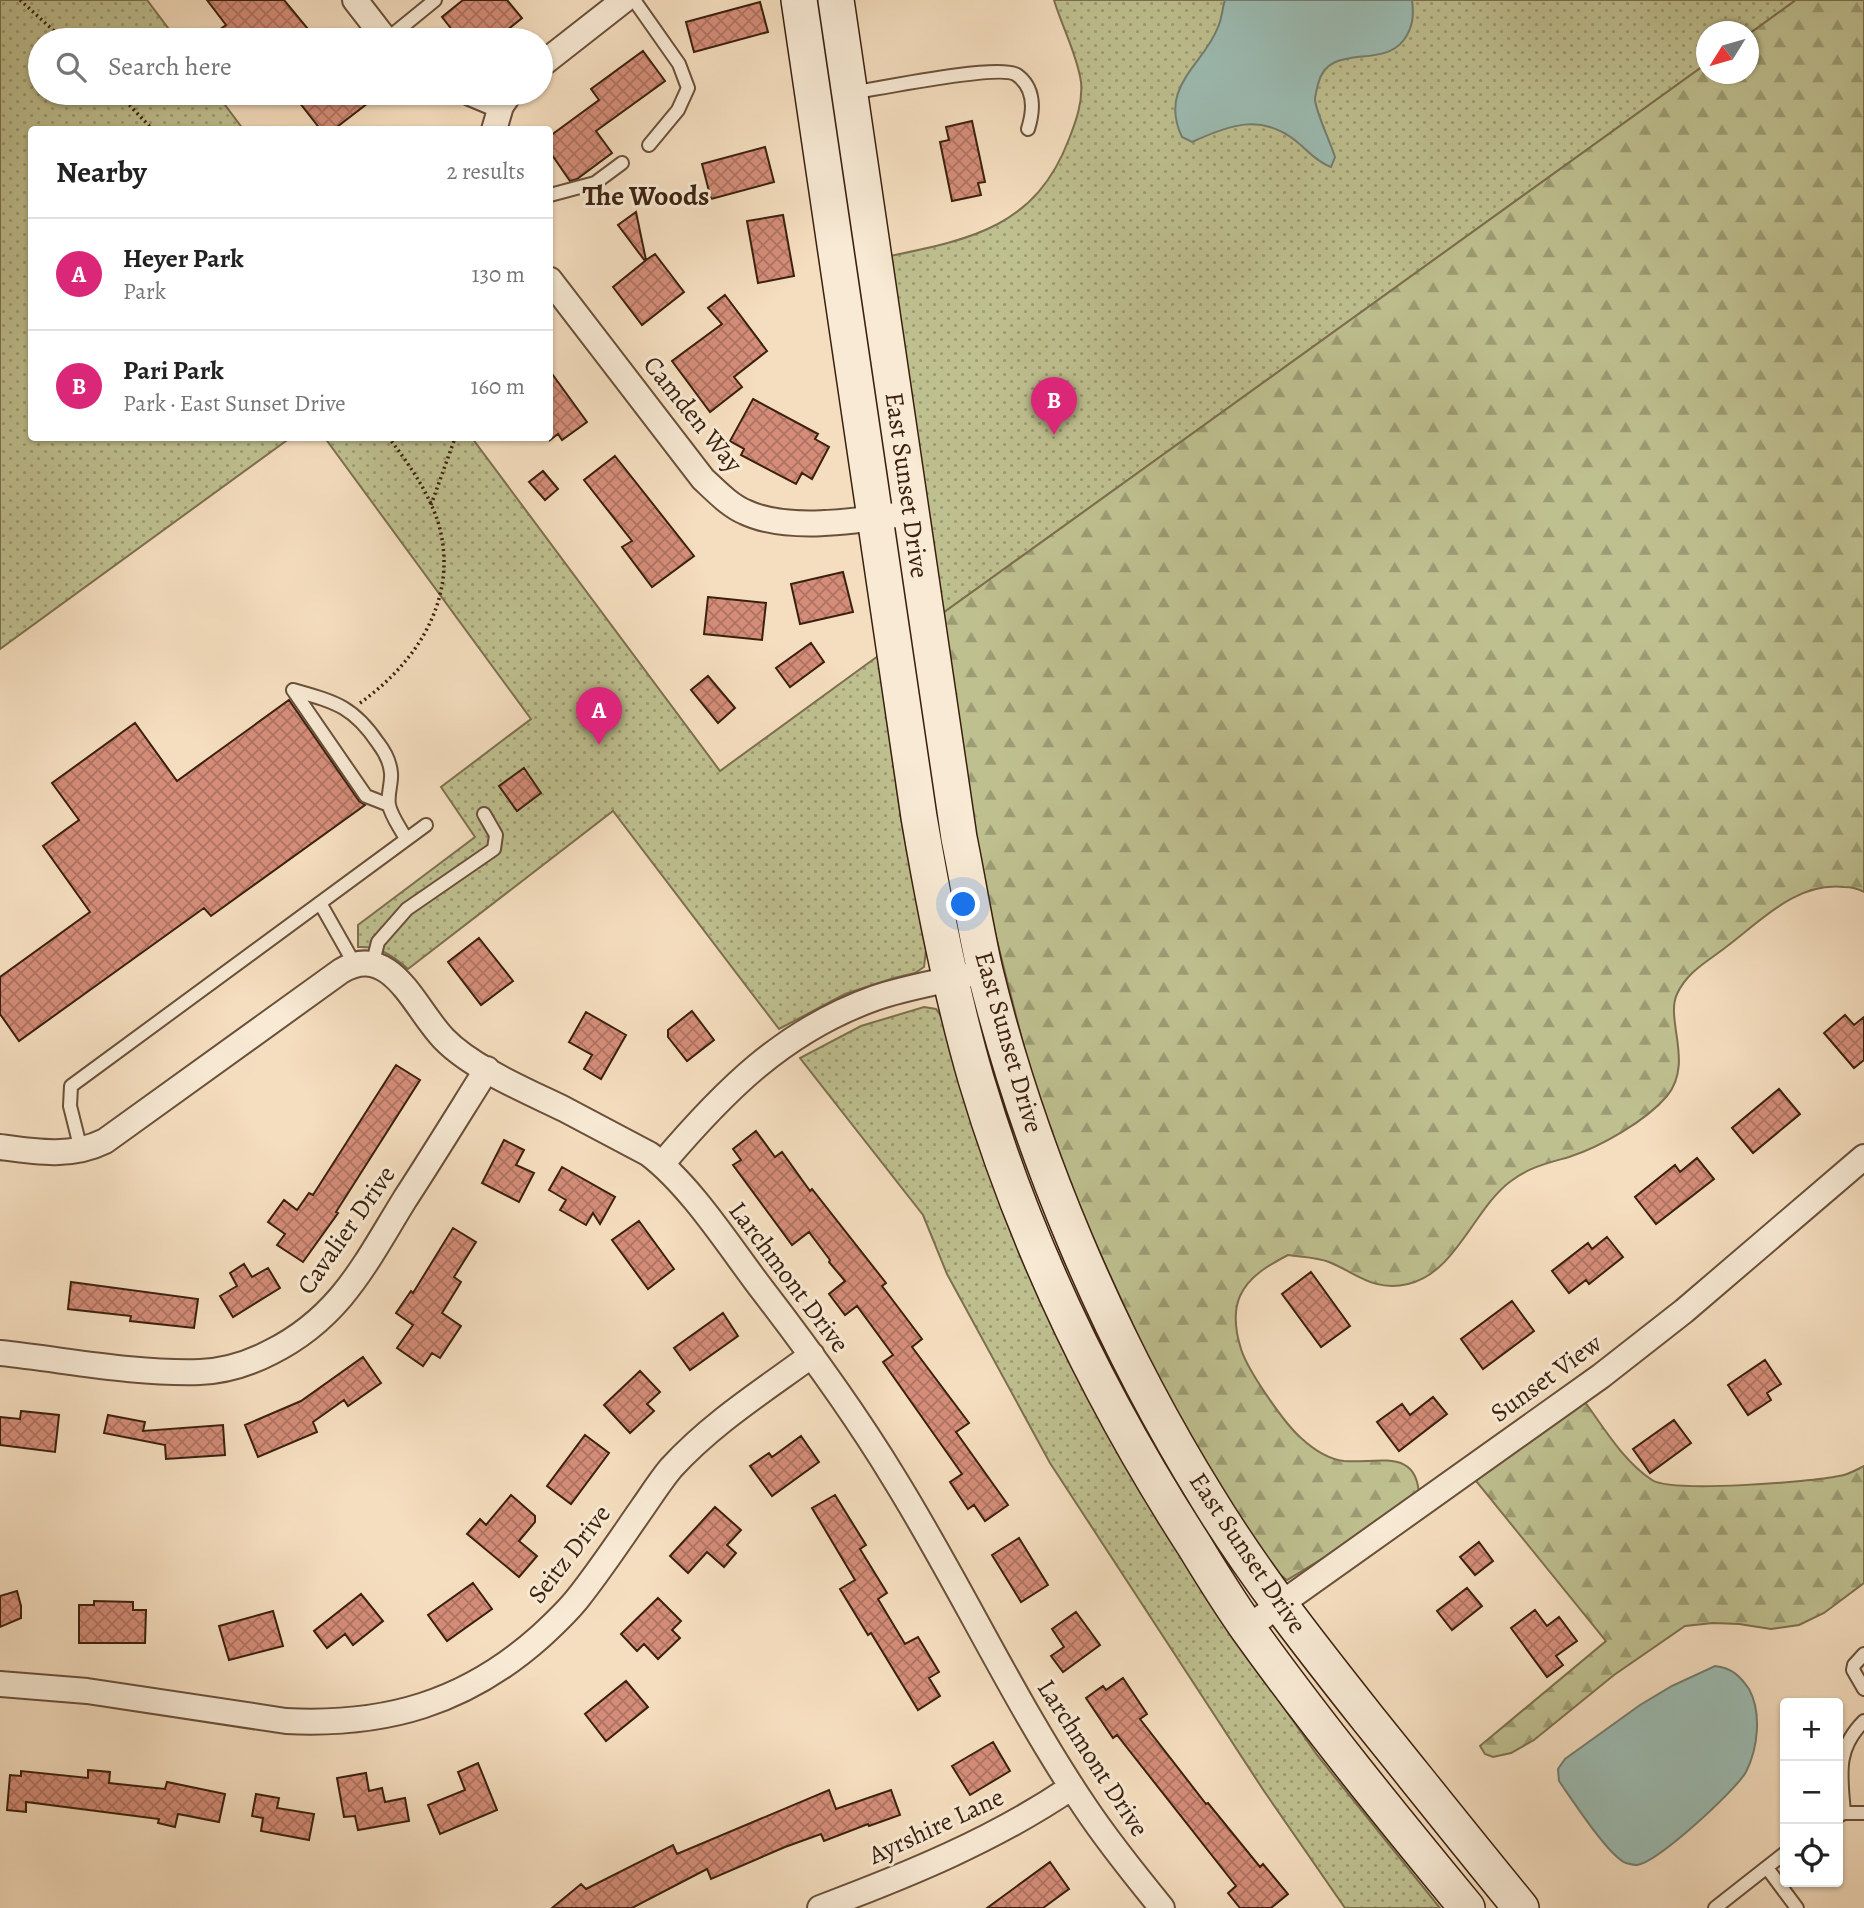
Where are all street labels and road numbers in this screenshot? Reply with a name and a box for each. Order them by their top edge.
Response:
street label: Camden Way [635,348,751,480]
street label: East Sunset Drive [877,390,937,580]
street label: East Sunset Drive [966,947,1052,1137]
street label: Cavalier Drive [289,1159,403,1301]
street label: Larchmont Drive [721,1194,857,1360]
street label: Sunset View [1483,1325,1609,1430]
street label: East Sunset Drive [1181,1466,1315,1640]
street label: Seitz Drive [519,1497,619,1611]
street label: Larchmont Drive [1029,1673,1157,1843]
street label: Ayrshire Lane [862,1779,1009,1873]

